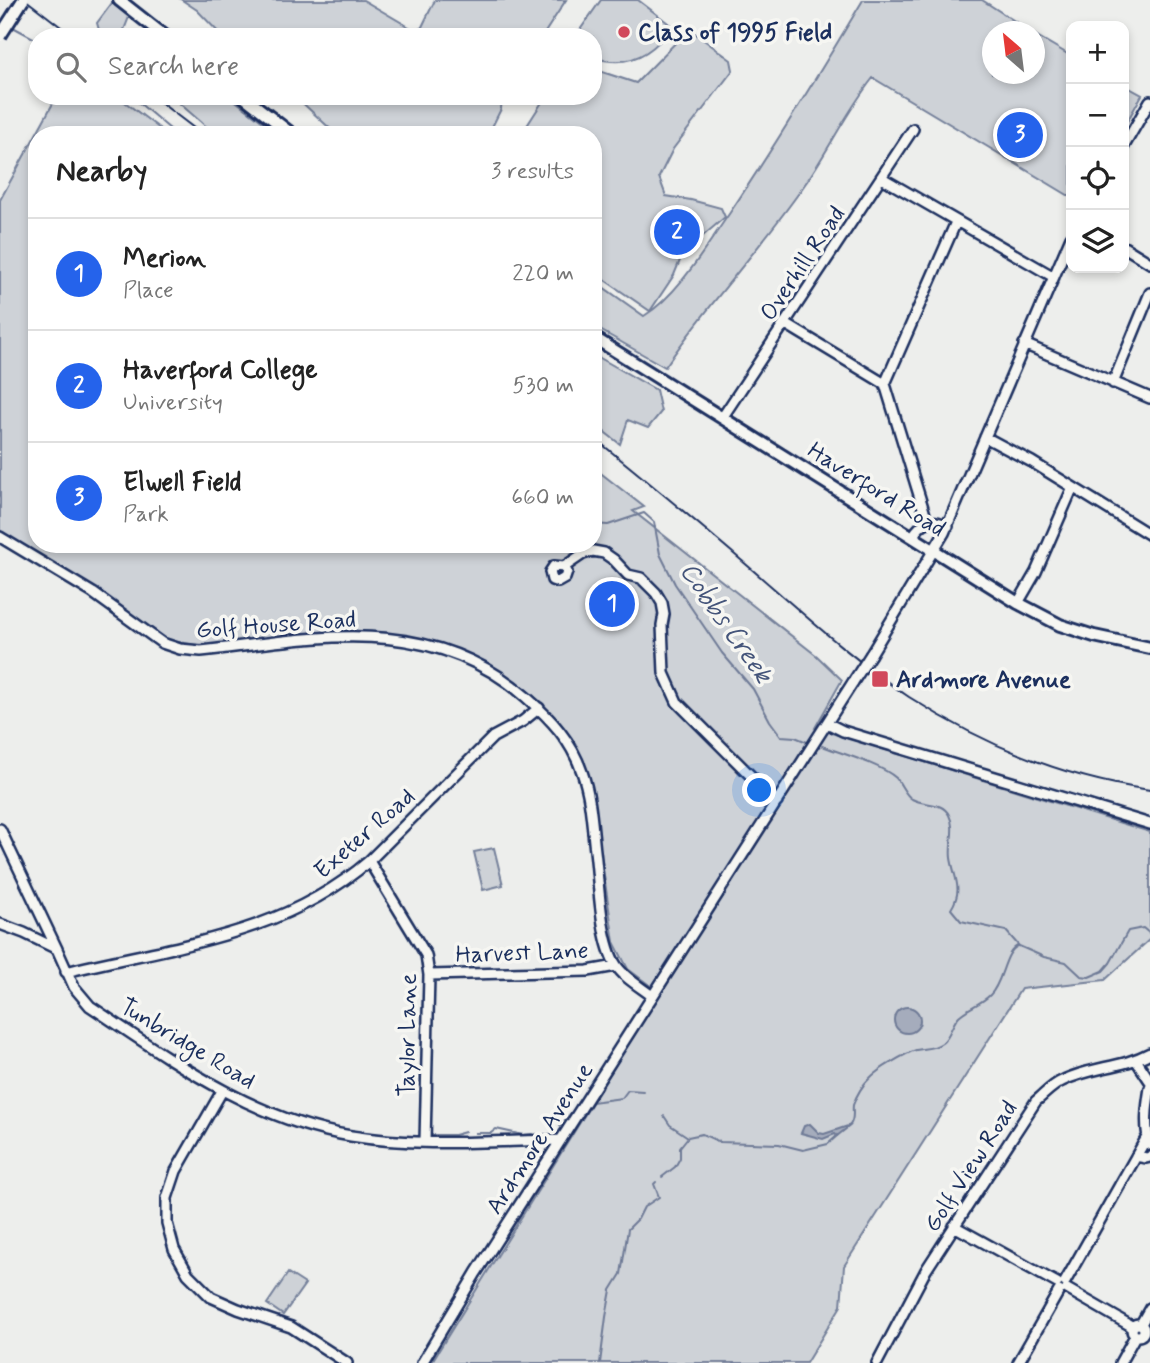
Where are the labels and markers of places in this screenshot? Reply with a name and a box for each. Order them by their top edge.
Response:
place label: Class of 1995 Field [638,18,832,49]
marker: Class of 1995 Field [616,24,632,40]
pin: 3 [997,109,1043,161]
pin: 2 [654,206,700,258]
pin: 1 [589,578,635,630]
place label: Ardmore Avenue [896,665,1071,696]
marker: Ardmore Avenue [870,669,890,689]

